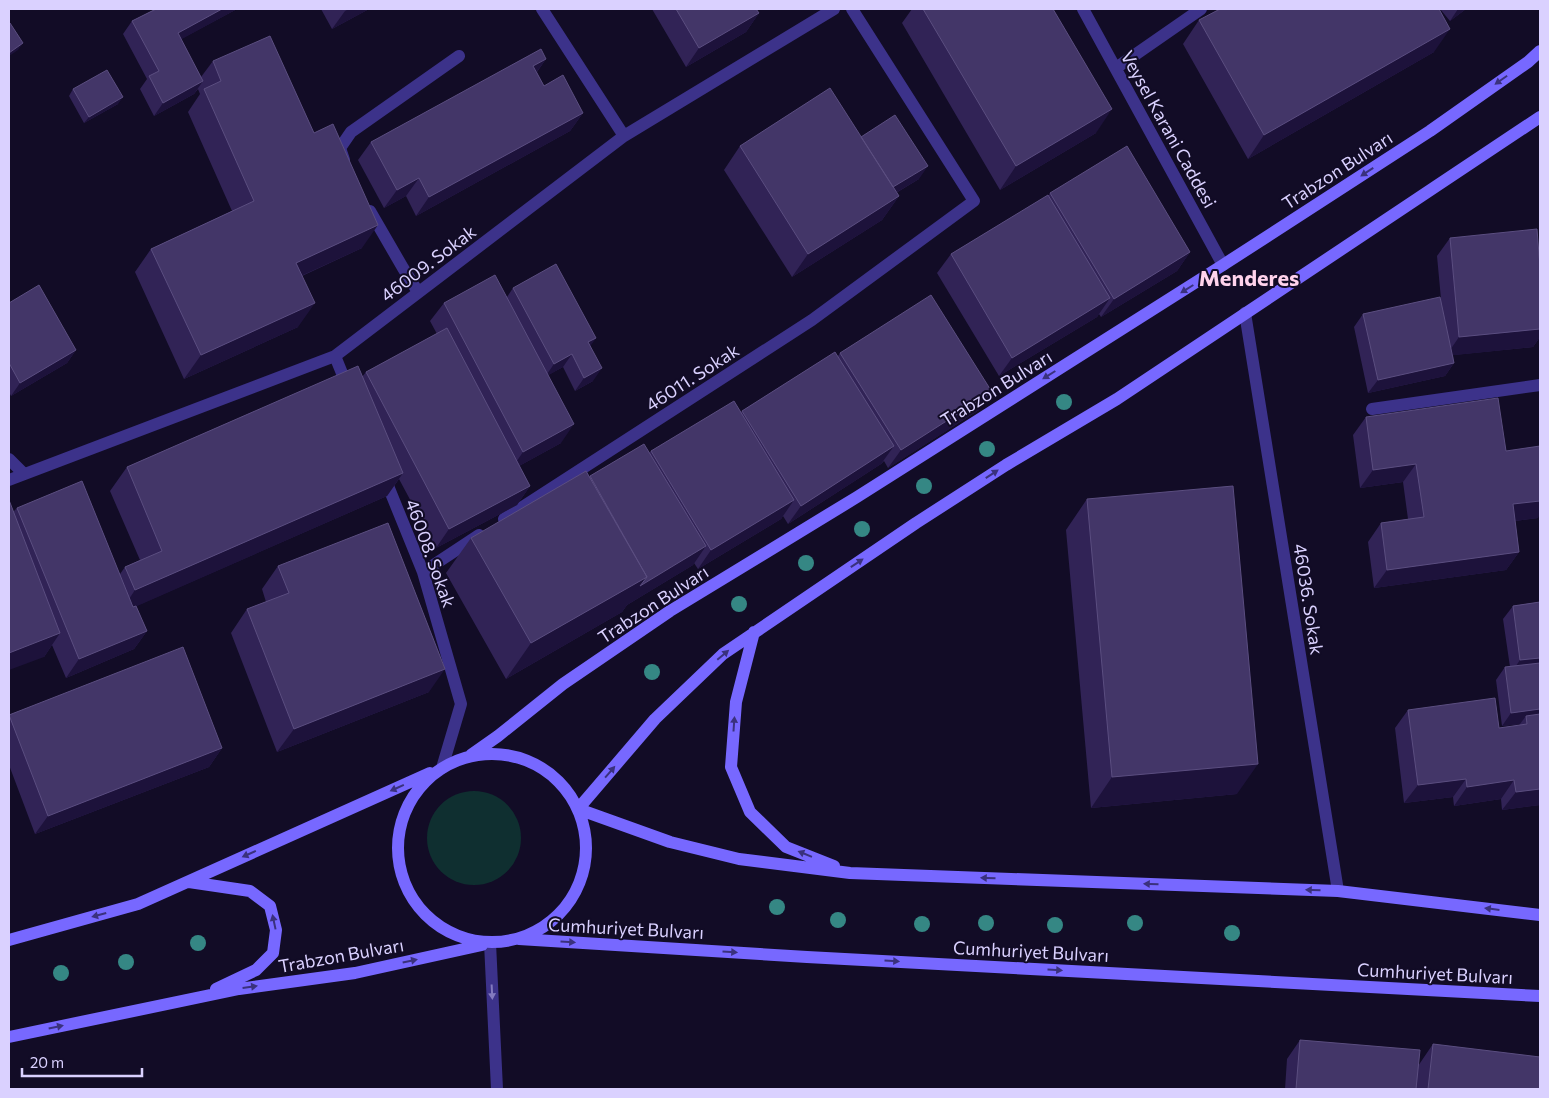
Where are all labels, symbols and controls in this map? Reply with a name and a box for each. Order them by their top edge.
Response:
street label: Veysel Karani Caddesi [1117,47,1221,211]
one-way arrow [1495,75,1508,85]
street label: Trabzon Bulvarı [1278,126,1396,214]
one-way arrow [1360,167,1374,177]
street label: 46009. Sokak [376,220,480,306]
district label: Menderes [1199,264,1299,291]
one-way arrow [1180,284,1193,293]
street label: 46011. Sokak [641,339,743,415]
street label: Trabzon Bulvarı [936,345,1056,431]
one-way arrow [1043,371,1056,380]
one-way arrow [986,469,999,478]
street label: 46008. Sokak [401,496,461,610]
street label: 46036. Sokak [1289,542,1329,656]
one-way arrow [850,558,863,568]
street label: Trabzon Bulvarı [594,560,712,648]
one-way arrow [717,650,729,661]
one-way arrow [731,715,739,731]
one-way arrow [604,766,616,778]
one-way arrow [390,784,404,792]
one-way arrow [798,850,812,858]
one-way arrow [242,851,256,859]
one-way arrow [980,873,996,881]
one-way arrow [1142,880,1158,888]
one-way arrow [1305,886,1321,894]
one-way arrow [1484,905,1500,913]
one-way arrow [91,911,106,919]
street label: Cumhuriyet Bulvarı [548,913,704,943]
one-way arrow [270,915,278,930]
street label: Trabzon Bulvarı [277,933,405,977]
street label: Cumhuriyet Bulvarı [953,936,1109,966]
one-way arrow [560,939,576,947]
one-way arrow [722,948,738,956]
one-way arrow [403,957,418,965]
one-way arrow [885,958,901,966]
street label: Cumhuriyet Bulvarı [1357,958,1513,988]
one-way arrow [1047,966,1063,974]
one-way arrow [242,983,258,991]
one-way arrow [489,984,497,1000]
one-way arrow [49,1023,64,1031]
scale bar [22,1046,142,1078]
text: 20 m [30,1053,64,1071]

